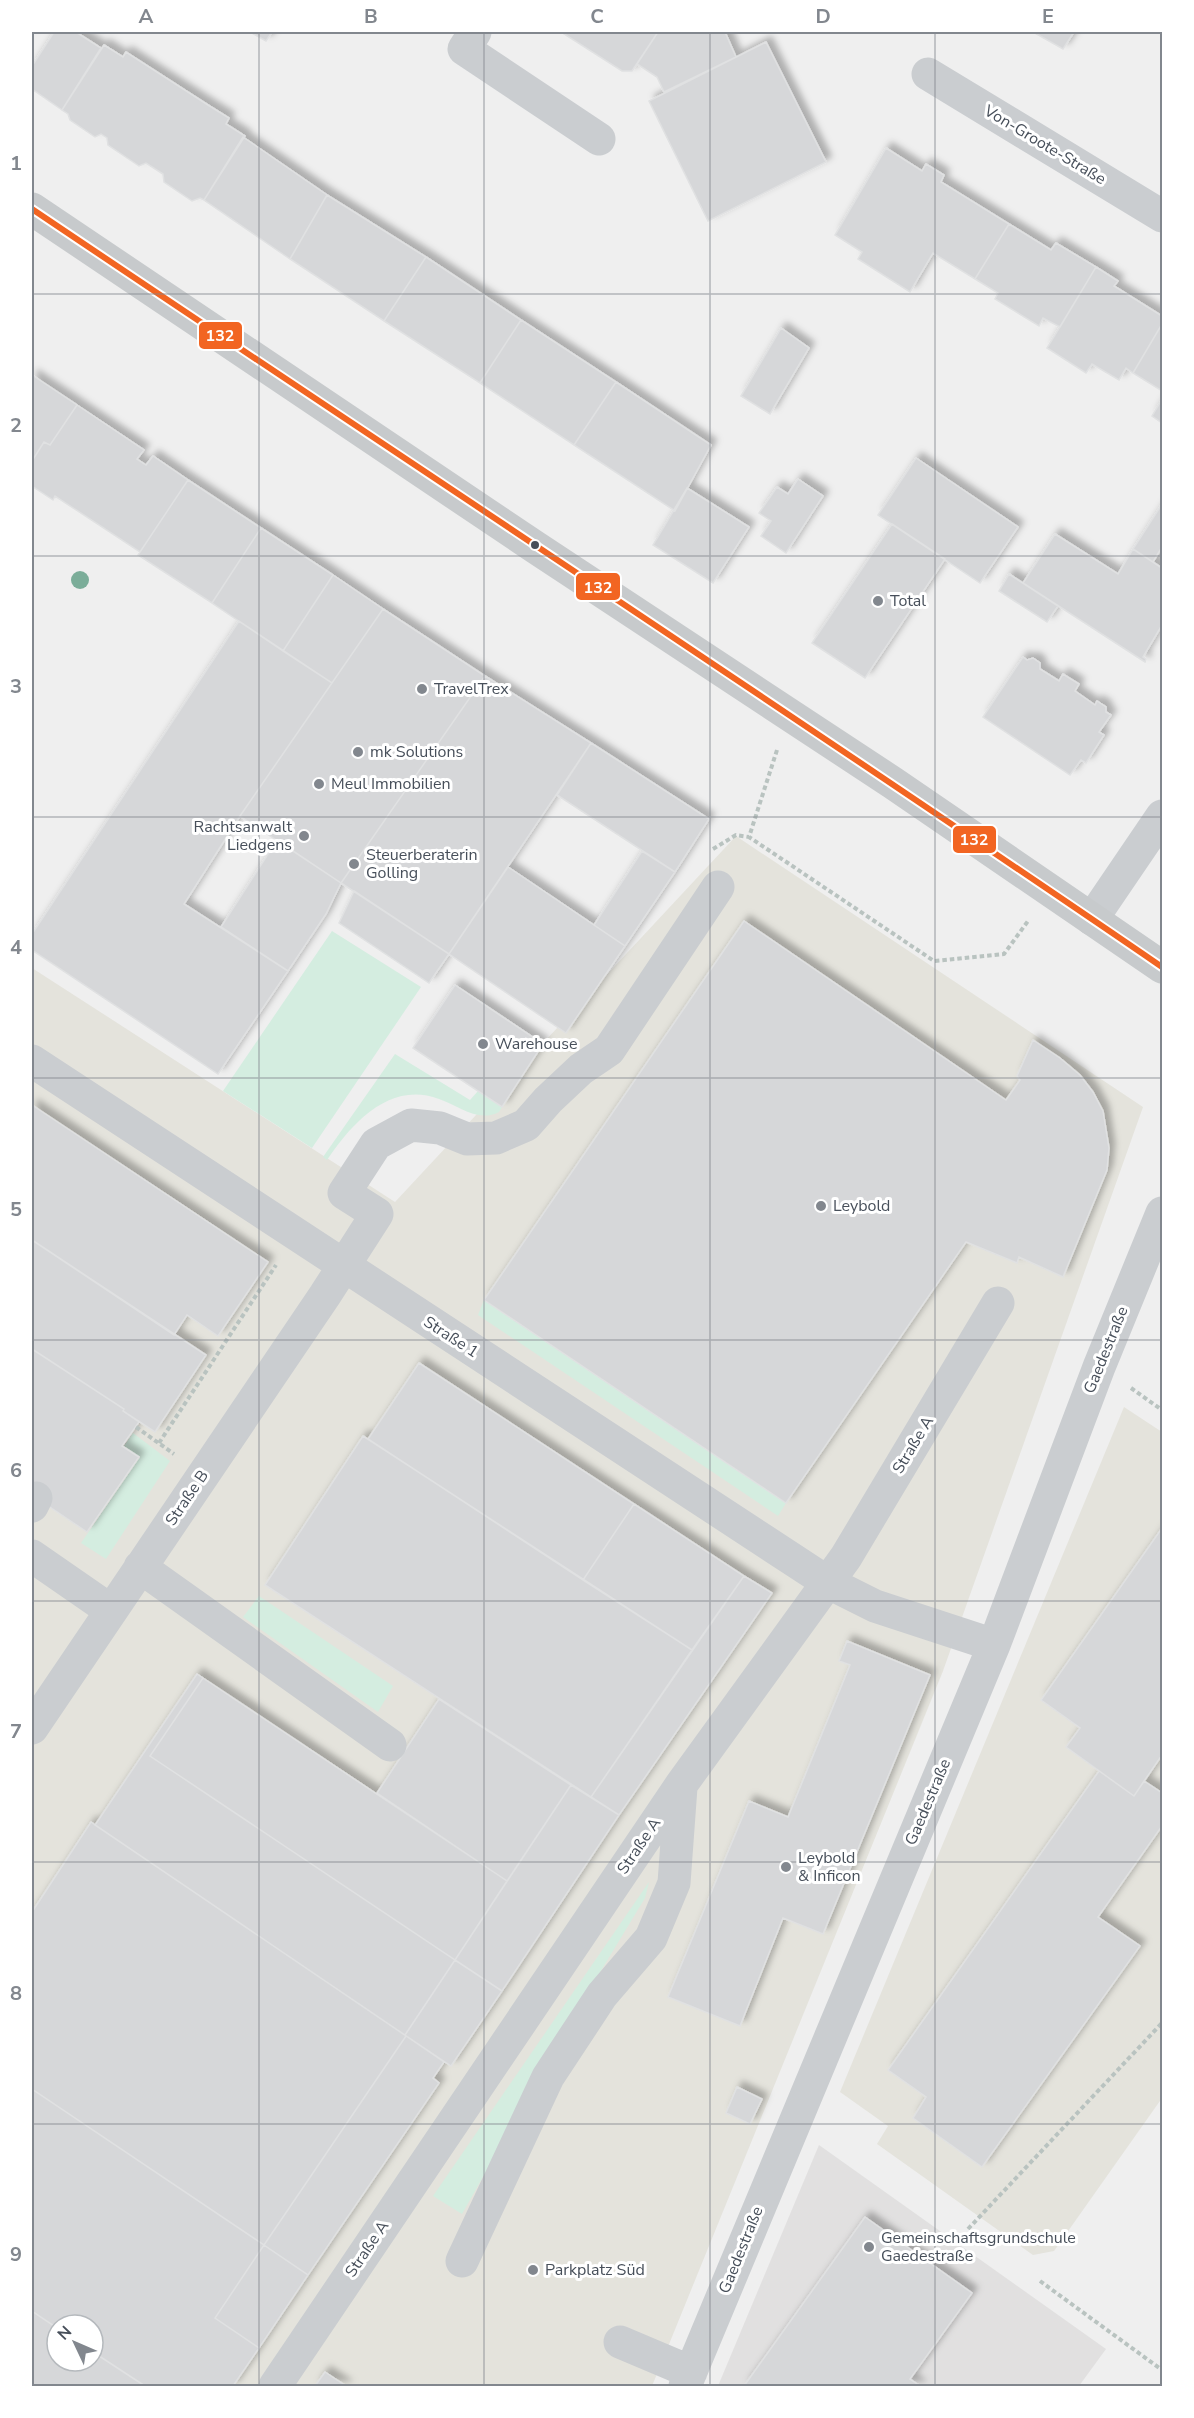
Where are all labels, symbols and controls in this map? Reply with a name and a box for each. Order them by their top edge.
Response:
text: A [139,3,154,30]
text: B [364,3,378,30]
text: C [590,3,604,30]
text: D [815,3,831,30]
text: E [1042,3,1054,30]
street label: Von-Groote-Straße [979,99,1110,190]
text: 1 [10,150,22,177]
line badge: 132 [198,321,243,350]
text: 132 [206,325,234,347]
text: 2 [10,412,22,439]
unlabelled marker [529,539,541,551]
line badge: 132 [575,572,621,601]
text: 132 [584,577,612,599]
place label: Total [890,590,926,612]
marker: Total [871,594,885,608]
text: 3 [10,673,22,700]
place label: TravelTrex [434,678,509,700]
marker: TravelTrex [415,682,429,696]
place label: mk Solutions [370,741,463,763]
marker: mk Solutions [351,745,365,759]
place label: Meul Immobilien [331,773,451,795]
marker: Meul Immobilien [312,777,326,791]
place label: Rachtsanwalt Liedgens [194,816,292,856]
line badge: 132 [952,825,997,854]
marker: Rachtsanwalt Liedgens [297,829,311,843]
text: 132 [960,829,988,851]
place label: Steuerberaterin Golling [366,844,478,884]
marker: Steuerberaterin Golling [347,857,361,871]
text: 4 [10,934,22,961]
place label: Warehouse [495,1033,577,1055]
marker: Warehouse [476,1037,490,1051]
place label: Leybold [833,1195,890,1217]
text: 5 [10,1196,22,1223]
marker: Leybold [814,1199,828,1213]
street label: Gaedestraße [1079,1303,1133,1397]
street label: Straße 1 [419,1311,483,1363]
street label: Straße A [887,1412,939,1478]
text: 6 [10,1457,22,1484]
street label: Straße B [160,1466,214,1530]
text: 7 [10,1718,22,1745]
street label: Gaedestraße [900,1755,956,1849]
street label: Straße A [612,1813,666,1879]
place label: Leybold & Inficon [798,1847,861,1887]
marker: Leybold & Inficon [779,1860,793,1874]
text: 8 [10,1980,22,2007]
street label: Gaedestraße [714,2203,768,2297]
street label: Straße A [340,2216,394,2282]
place label: Gemeinschaftsgrundschule Gaedestraße [881,2227,1076,2267]
marker: Gemeinschaftsgrundschule Gaedestraße [862,2240,876,2254]
text: 9 [10,2241,22,2268]
place label: Parkplatz Süd [545,2259,645,2281]
marker: Parkplatz Süd [526,2263,540,2277]
north arrow [45,2313,105,2373]
text: N [53,2321,77,2345]

